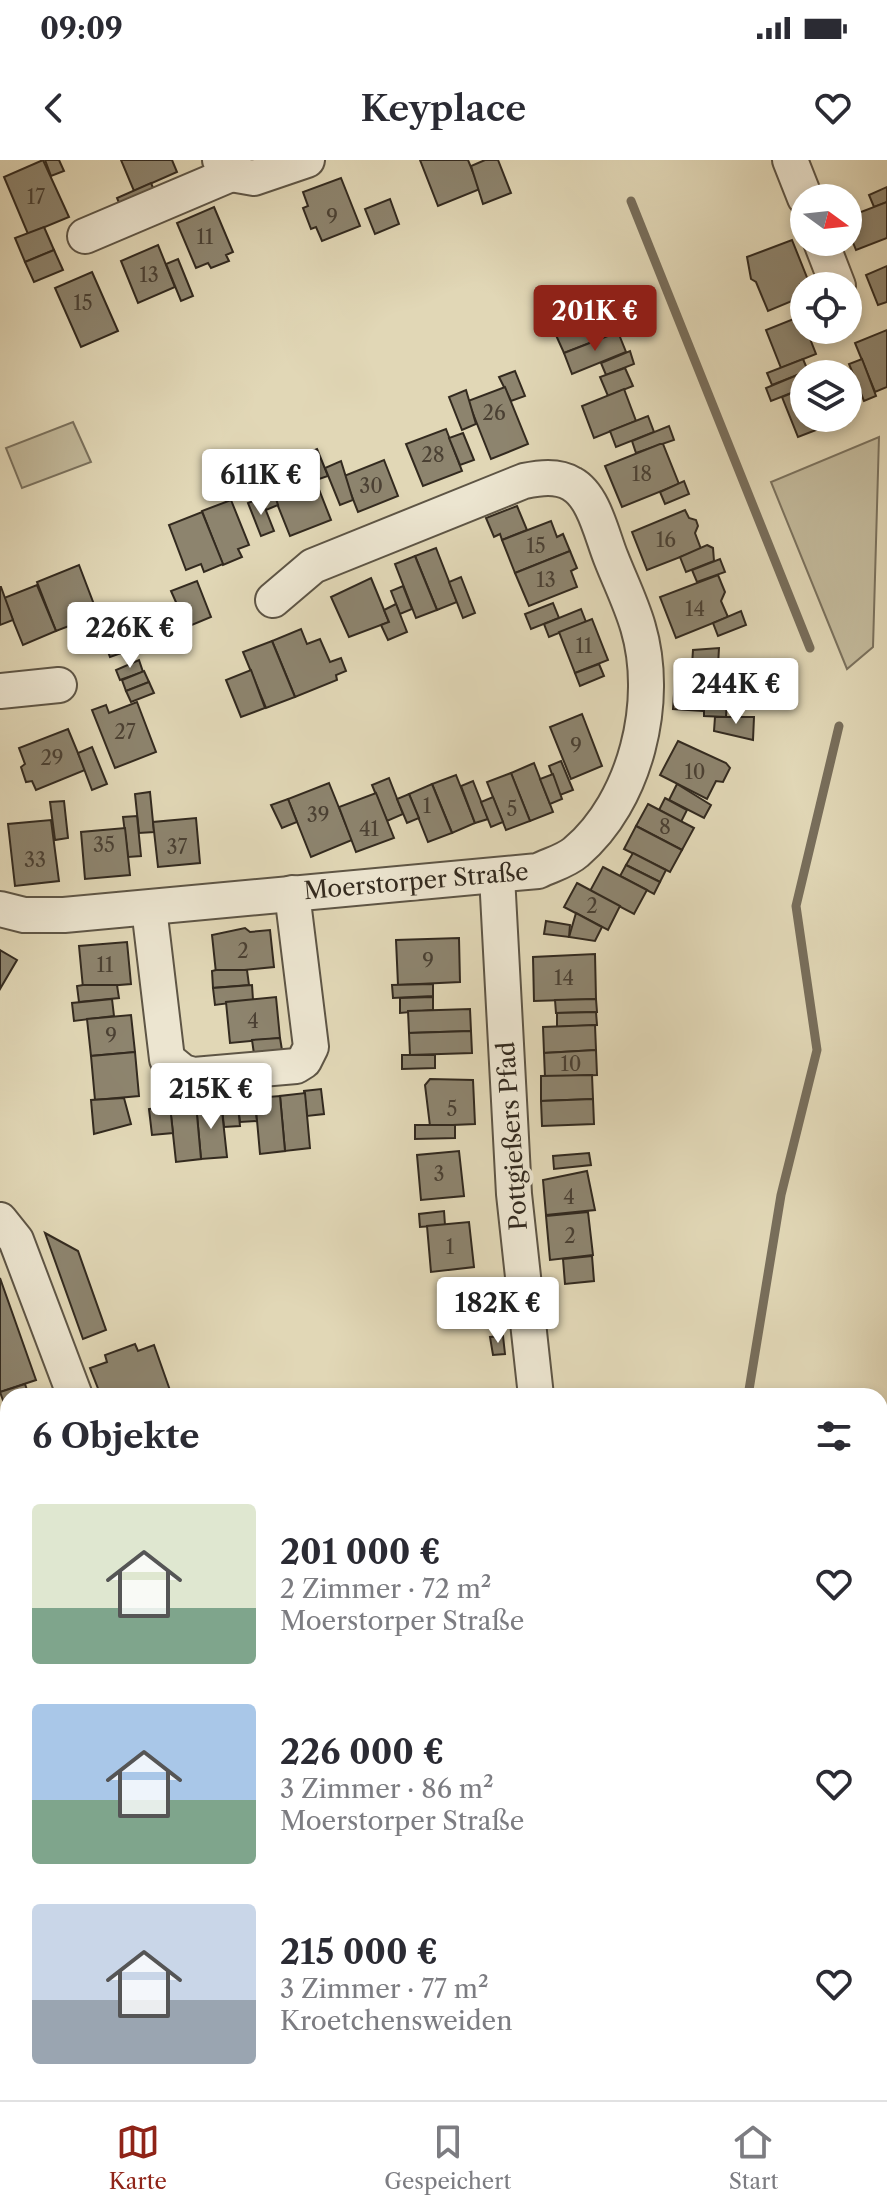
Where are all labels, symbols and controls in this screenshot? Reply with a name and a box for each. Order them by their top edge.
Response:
text: 09:09 [40,10,123,47]
icon: back [32,86,76,130]
text: Keyplace [361,86,526,130]
icon: heart [811,86,855,130]
north arrow [790,184,862,256]
map controls [790,184,862,432]
house number: 17 [27,185,45,209]
house number: 9 [326,205,338,229]
house number: 11 [197,225,214,249]
house number: 13 [139,263,159,287]
button: locate [790,272,862,344]
pin: 201K € [530,285,660,353]
house number: 15 [73,291,93,315]
text: 201K € [552,295,638,327]
button: layers [790,360,862,432]
house number: 26 [482,401,506,425]
house number: 28 [421,443,445,467]
pin: 611K € [196,449,326,517]
text: 611K € [220,459,302,491]
house number: 18 [632,462,652,486]
house number: 30 [359,474,383,498]
house number: 16 [656,528,676,552]
house number: 15 [526,534,546,558]
house number: 13 [536,568,556,592]
house number: 14 [685,597,705,621]
pin: 226K € [65,602,195,670]
text: 226K € [85,612,175,644]
house number: 11 [576,634,593,658]
pin: 244K € [671,658,801,726]
text: 244K € [691,668,781,700]
house number: 27 [114,720,136,744]
house number: 9 [570,734,582,758]
house number: 29 [40,746,64,770]
house number: 10 [684,760,706,784]
house number: 1 [423,794,432,818]
house number: 5 [507,797,517,821]
house number: 39 [307,803,329,827]
house number: 8 [659,815,671,839]
house number: 41 [359,817,380,841]
house number: 35 [93,833,115,857]
house number: 37 [167,835,188,859]
house number: 33 [24,848,46,872]
street label: Moerstorper Straße [302,857,530,905]
house number: 2 [586,894,598,918]
house number: 2 [237,939,249,963]
house number: 9 [422,949,434,973]
house number: 11 [97,953,114,977]
house number: 14 [554,966,574,990]
house number: 4 [247,1009,259,1033]
house number: 9 [105,1024,117,1048]
street label: Pottgießers Pfad [491,1040,533,1231]
house number: 10 [560,1052,582,1076]
pin: 215K € [146,1063,276,1131]
text: 215K € [169,1073,253,1105]
house number: 5 [447,1097,457,1121]
house number: 3 [433,1162,445,1186]
house number: 4 [563,1185,575,1209]
house number: 2 [564,1224,576,1248]
house number: 1 [446,1235,455,1259]
pin: 182K € [433,1277,563,1345]
text: 182K € [455,1287,541,1319]
icon: filters [812,1414,856,1458]
text: 6 Objekte [32,1415,200,1457]
text: 201 000 € [280,1531,441,1573]
icon: home [96,1536,192,1632]
icon: heart [812,1562,856,1606]
text: 2 Zimmer · 72 m² [280,1573,491,1605]
text: Moerstorper Straße [280,1605,524,1637]
text: 226 000 € [280,1731,444,1773]
icon: home [96,1736,192,1832]
icon: heart [812,1762,856,1806]
text: 3 Zimmer · 86 m² [280,1773,494,1805]
text: Moerstorper Straße [280,1805,524,1837]
text: 215 000 € [280,1931,438,1973]
icon: home [96,1936,192,2032]
icon: heart [812,1962,856,2006]
text: 3 Zimmer · 77 m² [280,1973,489,2005]
text: Kroetchensweiden [280,2005,512,2037]
tab: Karte [109,2120,167,2195]
tab: Gespeichert [384,2120,511,2195]
tab: Start [729,2120,778,2195]

